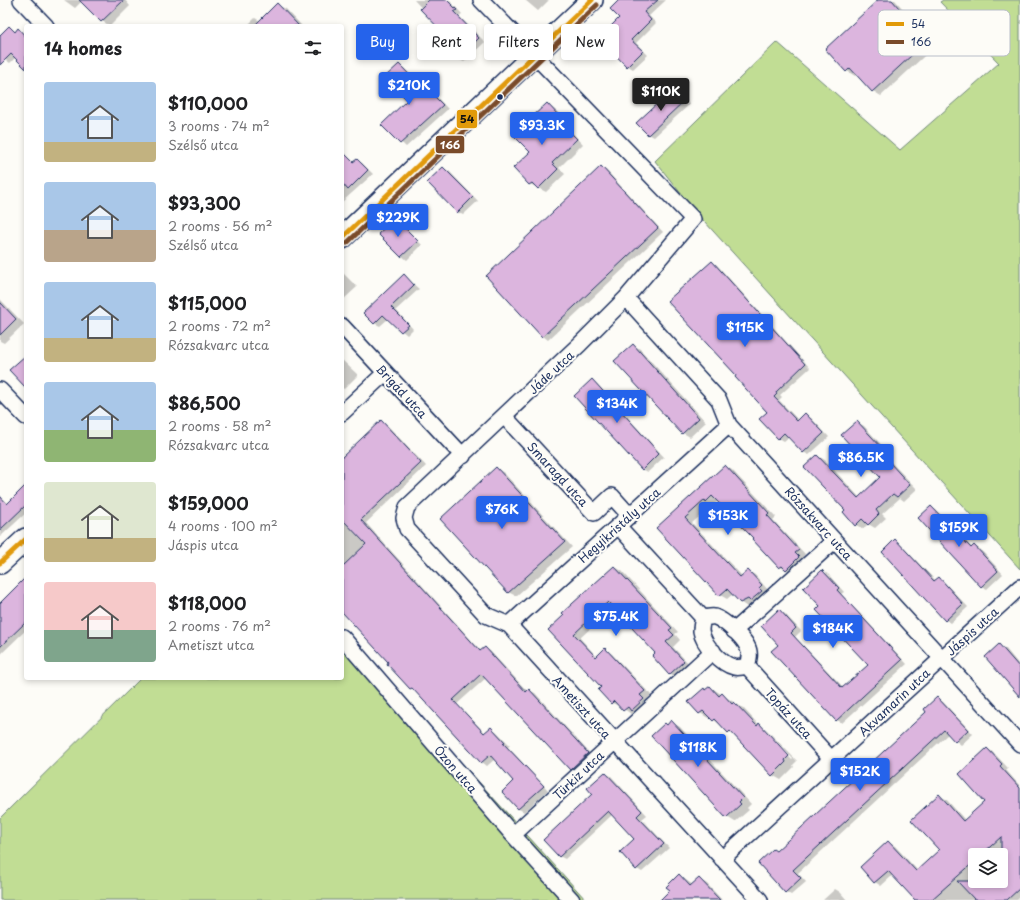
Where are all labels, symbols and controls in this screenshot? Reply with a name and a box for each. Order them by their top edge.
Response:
legend [878,10,1010,56]
text: 54 [911,15,925,32]
chip: Buy [356,24,409,60]
chip: Rent [417,24,476,60]
chip: Filters [484,24,553,60]
chip: New [561,24,619,60]
text: 166 [911,33,931,50]
text: 14 homes [44,35,122,61]
icon: filters [302,37,324,59]
pin: $210K [381,72,437,106]
text: $210K [388,75,430,94]
pin: $110K [633,78,689,112]
text: $110K [641,81,681,100]
text: $110,000 [168,90,248,116]
unlabelled marker [495,92,505,102]
icon: home [76,98,124,146]
line badge: 54 [456,109,478,129]
text: 54 [460,110,475,127]
pin: $93.3K [509,112,575,146]
text: $93.3K [519,115,565,134]
text: 3 rooms · 74 m² [168,116,270,135]
text: Szélső utca [168,135,238,154]
line badge: 166 [435,135,465,154]
text: 166 [440,136,460,153]
text: $93,300 [168,190,241,216]
icon: home [76,198,124,246]
pin: $229K [370,204,426,238]
text: $229K [376,207,420,226]
text: 2 rooms · 56 m² [168,216,272,235]
text: Szélső utca [168,235,238,254]
text: $115,000 [168,290,247,316]
icon: home [76,298,124,346]
pin: $115K [717,314,773,348]
text: 2 rooms · 72 m² [168,316,271,335]
text: $115K [726,317,764,336]
text: Rózsakvarc utca [168,335,269,354]
street label: Jáde utca [524,346,578,398]
street label: Brigád utca [372,360,432,422]
text: $86,500 [168,390,241,416]
pin: $134K [589,390,645,424]
text: $134K [596,393,638,412]
icon: home [76,398,124,446]
text: 2 rooms · 58 m² [168,416,271,435]
text: Rózsakvarc utca [168,435,269,454]
street label: Smaragd utca [523,438,593,511]
pin: $86.5K [828,444,894,478]
text: $86.5K [838,447,884,466]
street label: Rózsakvarc utca [781,482,857,564]
street label: Hegyikristály utca [574,483,664,567]
text: $159,000 [168,490,249,516]
pin: $76K [478,496,526,530]
icon: home [76,498,124,546]
text: $76K [485,499,519,518]
pin: $153K [700,502,756,536]
text: $153K [708,505,748,524]
pin: $159K [931,514,987,548]
text: 4 rooms · 100 m² [168,516,278,535]
text: $159K [939,517,979,536]
text: Jáspis utca [168,535,239,554]
text: $118,000 [168,590,246,616]
icon: home [76,598,124,646]
street label: Jáspis utca [942,602,1002,659]
pin: $75.4K [583,603,649,637]
text: $75.4K [593,606,639,625]
pin: $184K [805,615,861,649]
text: 2 rooms · 76 m² [168,616,271,635]
text: $184K [812,618,854,637]
text: Ametiszt utca [168,635,254,654]
street label: Akvamarin utca [854,664,934,740]
street label: Ametiszt utca [549,671,616,743]
street label: Topáz utca [761,684,817,743]
pin: $118K [670,734,726,768]
text: $118K [679,737,717,756]
street label: Ózon utca [430,741,482,797]
street label: Türkiz utca [548,746,608,803]
pin: $152K [832,758,888,792]
text: $152K [840,761,880,780]
map controls [968,848,1008,888]
button: layers [968,848,1008,888]

